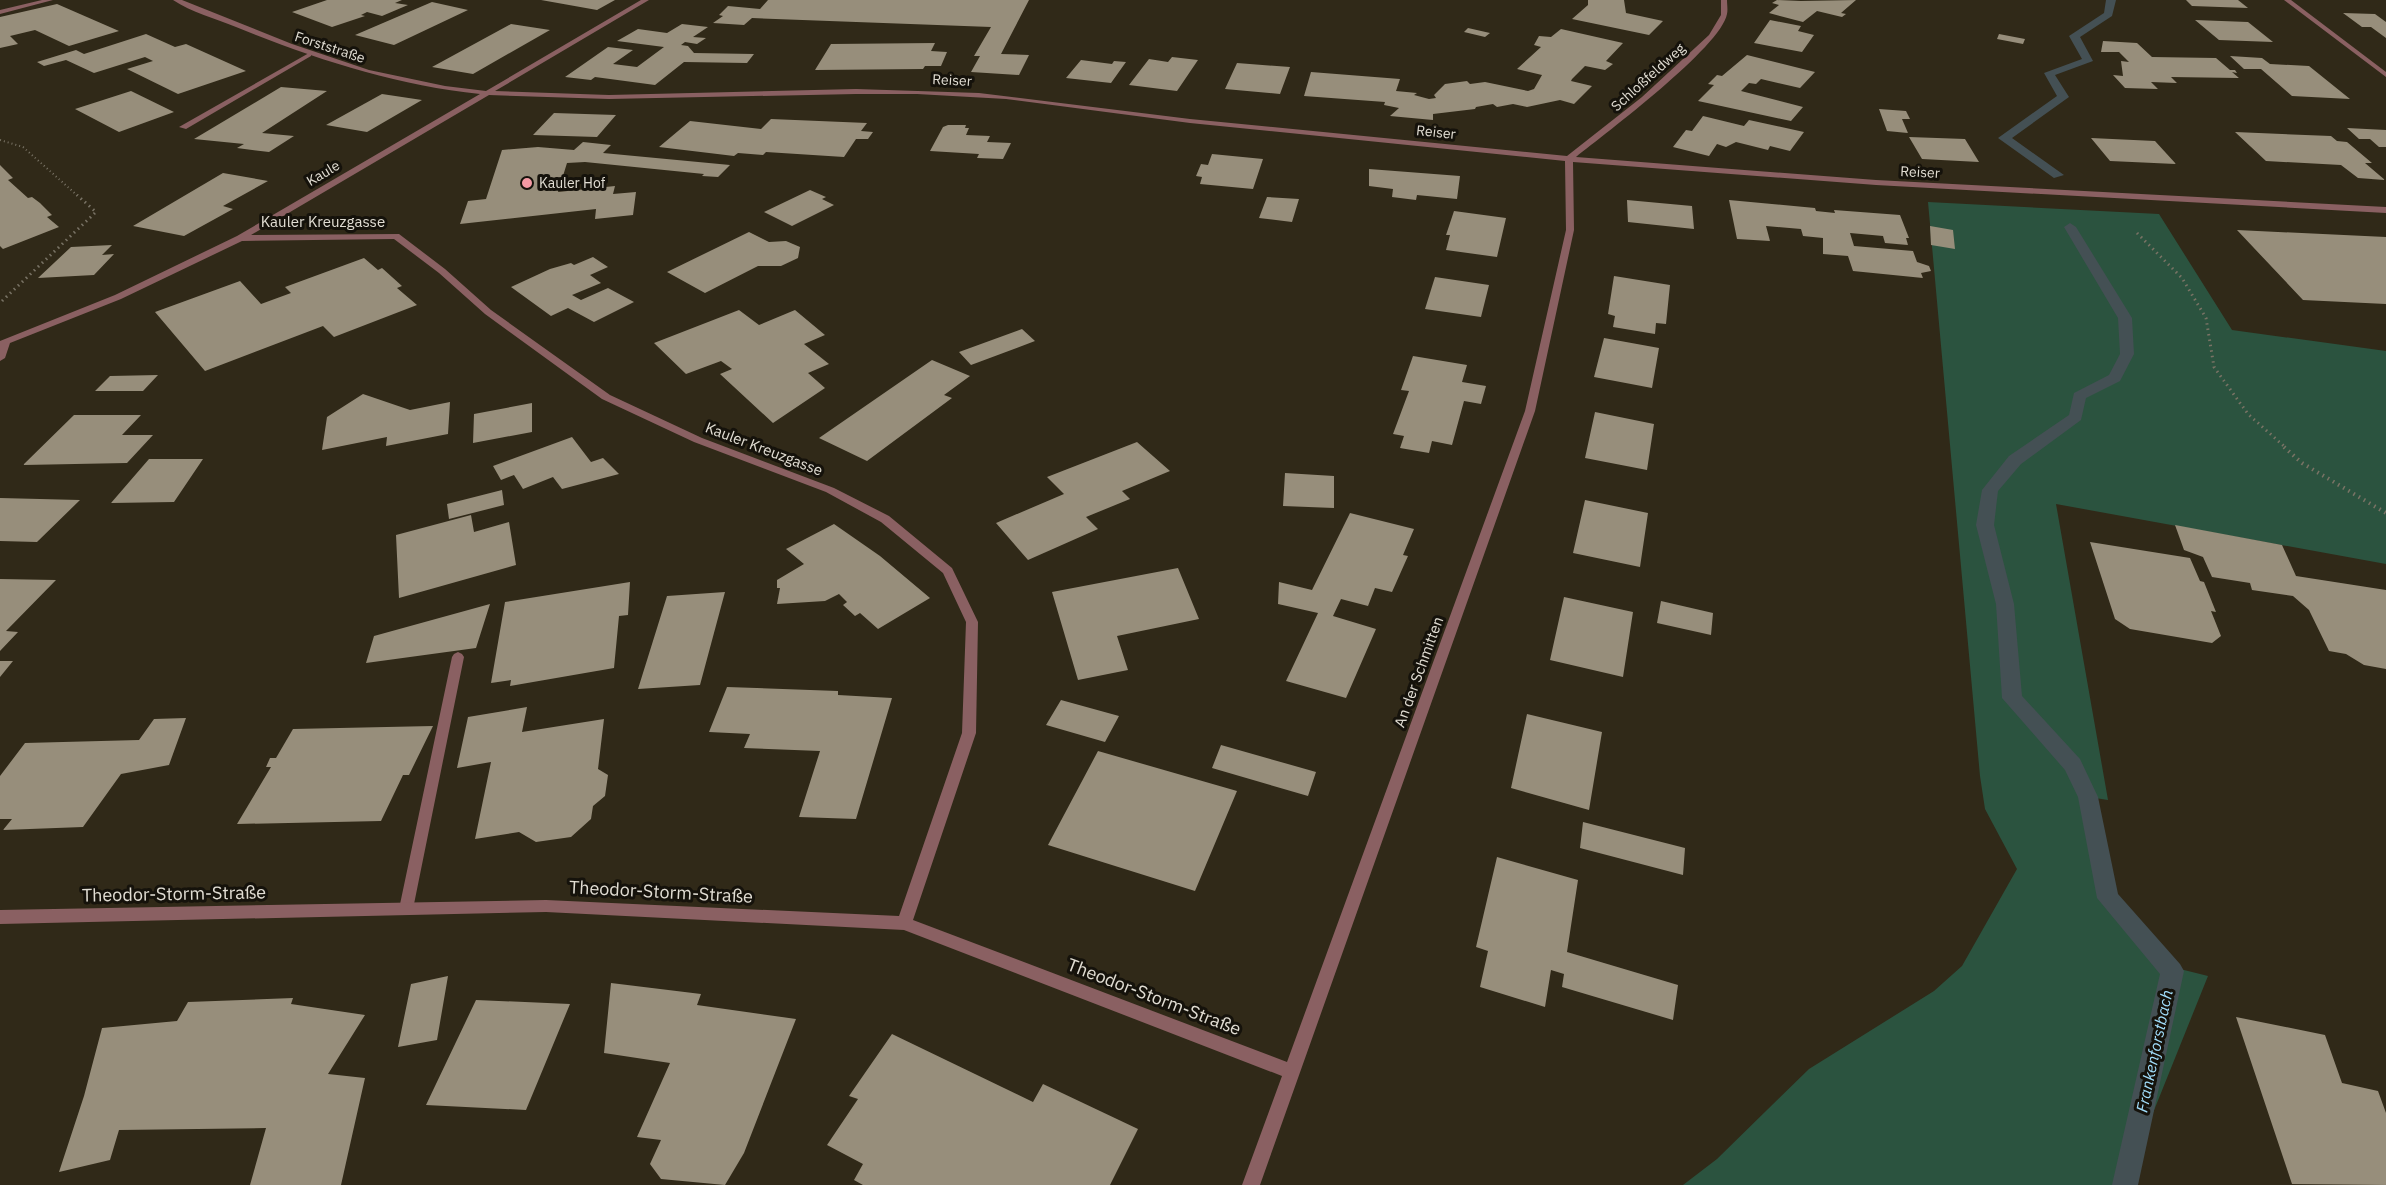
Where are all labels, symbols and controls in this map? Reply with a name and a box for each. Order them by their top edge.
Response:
street label: Forststraße [293,27,368,67]
street label: Schloßfeldweg [1607,39,1689,115]
street label: Reiser [932,70,972,90]
street label: Reiser [1415,121,1457,143]
street label: Kaule [303,156,343,190]
street label: Reiser [1900,162,1940,182]
place label: Kauler Hof [539,174,606,192]
marker: Kauler Hof [520,176,534,190]
street label: Kauler Kreuzgasse [261,212,385,231]
street label: Kauler Kreuzgasse [703,417,826,480]
street label: An der Schmitten [1390,614,1447,730]
street label: Theodor-Storm-Straße [568,875,754,908]
street label: Theodor-Storm-Straße [82,880,266,907]
street label: Theodor-Storm-Straße [1064,953,1244,1040]
water label: Frankenforstbach [2131,988,2177,1114]

